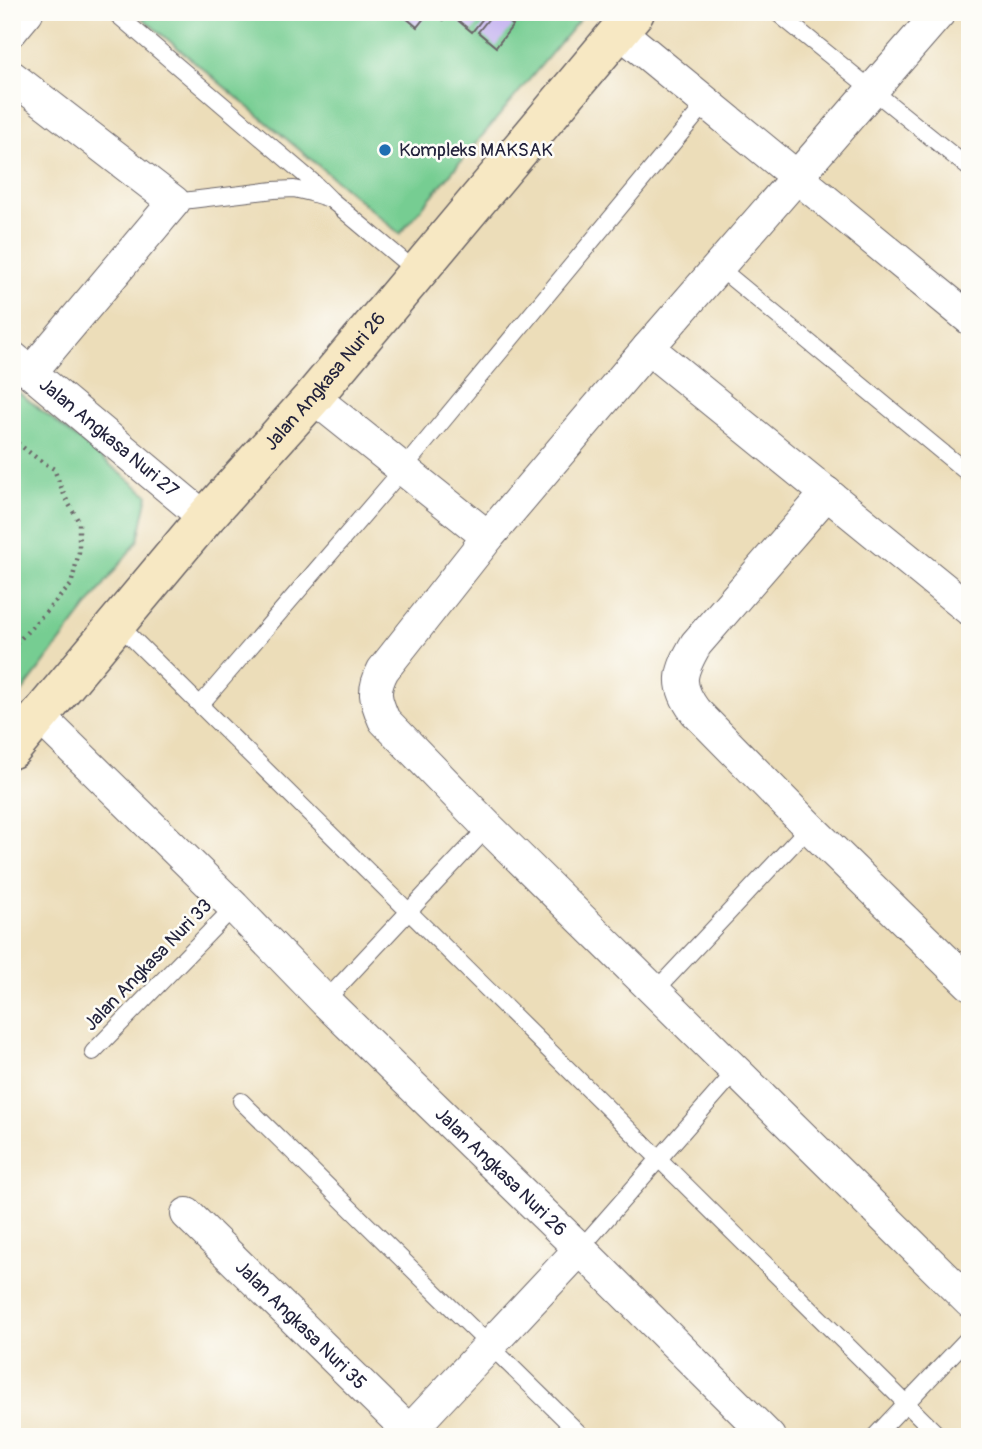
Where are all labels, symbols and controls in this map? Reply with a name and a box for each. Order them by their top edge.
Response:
place label: Kompleks MAKSAK [399,138,553,162]
marker: Kompleks MAKSAK [377,142,393,158]
street label: Jalan Angkasa Nuri 26 [259,307,391,455]
street label: Jalan Angkasa Nuri 27 [34,373,183,503]
street label: Jalan Angkasa Nuri 33 [79,894,217,1036]
street label: Jalan Angkasa Nuri 26 [430,1102,572,1242]
street label: Jalan Angkasa Nuri 35 [230,1256,371,1395]

